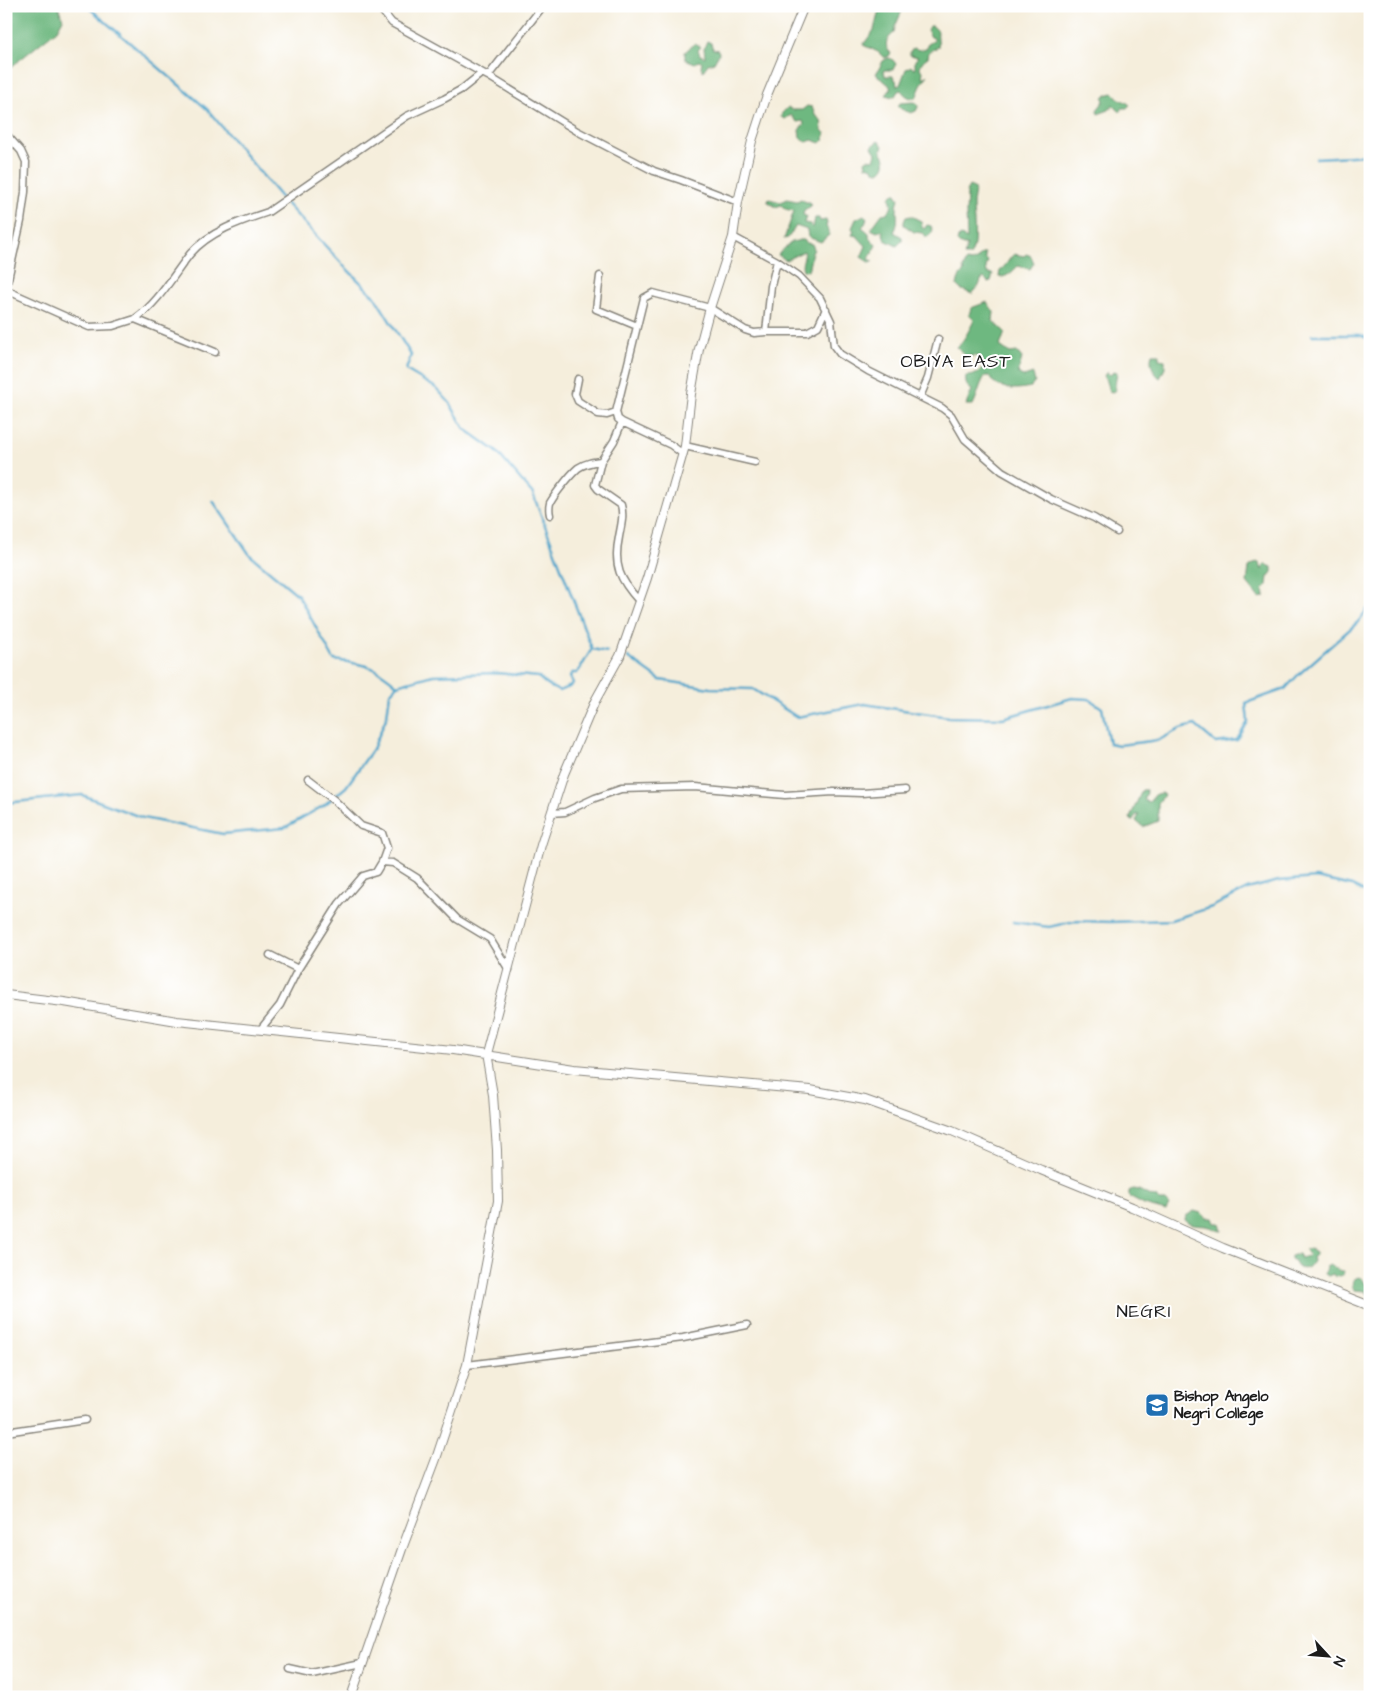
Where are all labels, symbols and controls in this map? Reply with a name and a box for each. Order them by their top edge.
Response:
district label: OBIYA EAST [901,349,1011,374]
district label: NEGRI [1117,1299,1171,1324]
place label: Bishop Angelo Negri College [1174,1386,1269,1426]
school or university icon: Bishop Angelo Negri College [1144,1392,1170,1418]
north arrow [1304,1630,1354,1680]
text: N [1328,1653,1350,1670]

